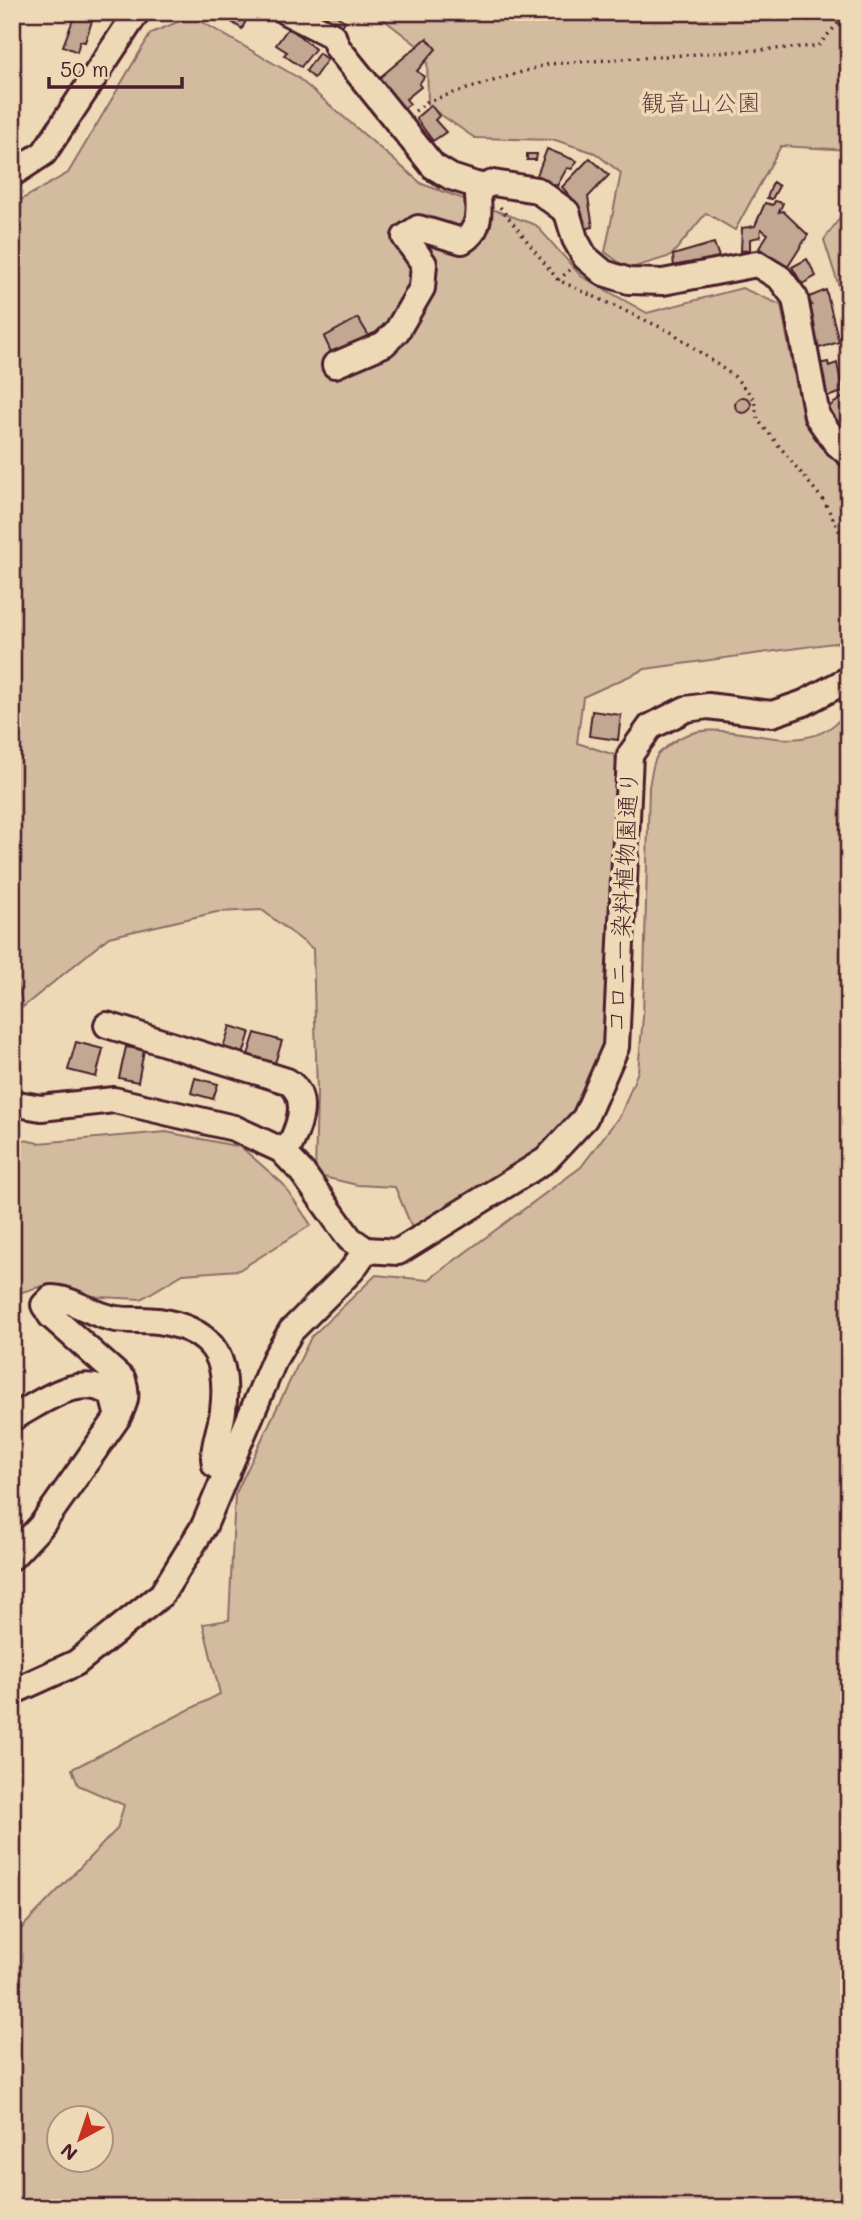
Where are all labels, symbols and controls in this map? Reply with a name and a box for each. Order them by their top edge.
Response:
scale bar [49,46,182,90]
text: 50 m [60,55,109,82]
park label: 観音山公園 [641,86,761,117]
street label: コロニー染料植物園通り [599,770,644,1034]
north arrow [46,2104,116,2174]
text: N [55,2138,82,2167]

